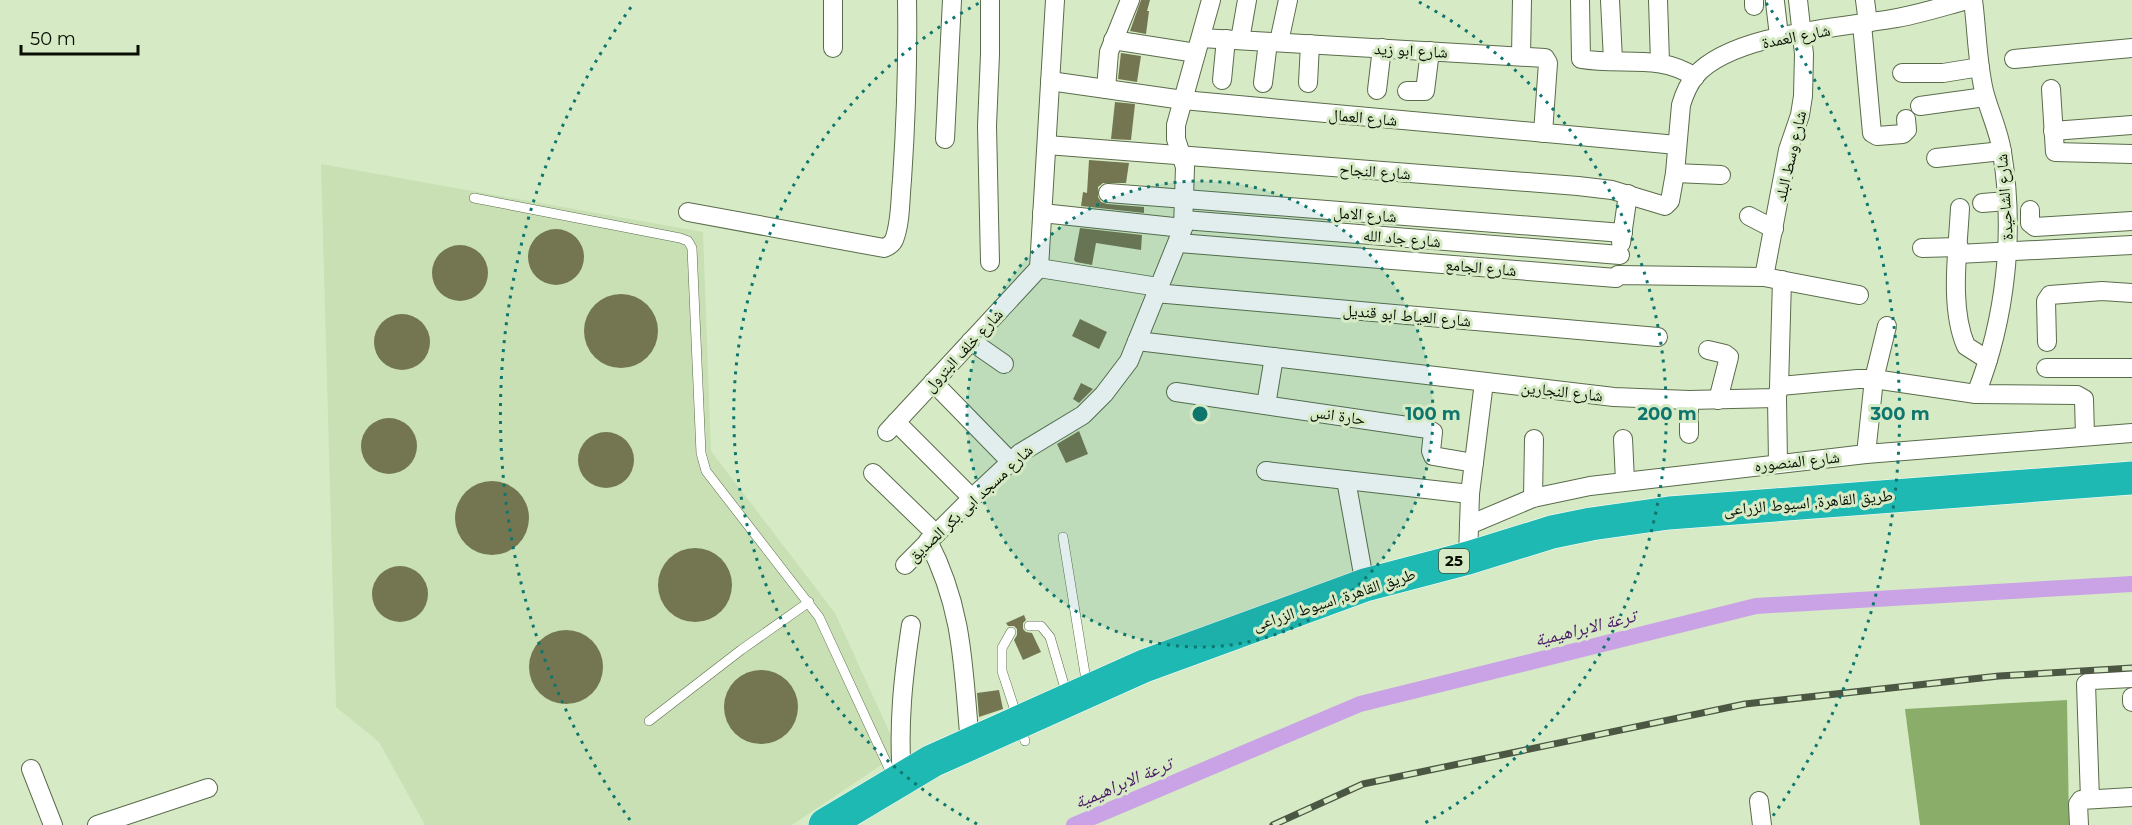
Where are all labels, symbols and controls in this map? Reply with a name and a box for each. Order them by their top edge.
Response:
scale bar [21,18,138,56]
street label: شارع العمدة [1760,21,1832,53]
text: 50 m [30,28,76,50]
street label: شارع ابو زيد [1374,39,1448,63]
street label: شارع العمال [1328,105,1398,131]
street label: شارع وسط البلد [1771,109,1811,204]
street label: شارع الشاحيدة [1992,153,2018,241]
street label: شارع النجاح [1339,160,1411,184]
street label: شارع الامل [1333,203,1397,227]
street label: شارع جاد الله [1362,226,1442,252]
street label: شارع الجامع [1444,255,1517,281]
street label: شارع العياط ابو قنديل [1342,300,1472,332]
street label: شارع خلف البترول [920,305,1008,397]
street label: شارع النجارين [1520,378,1604,406]
street label: حارة انس [1309,402,1367,430]
text: 100 m [1405,403,1461,425]
text: 200 m [1637,403,1697,425]
text: 300 m [1869,403,1930,425]
centre of rings [1190,404,1210,424]
street label: شارع مسجد ابى بكر الصديق [904,441,1037,567]
street label: شارع المنصوره [1753,448,1841,476]
street label: طريق القاهرة, اسيوط الزراعى [1723,486,1894,520]
road number: 25 [1439,549,1469,573]
street label: طريق القاهرة, اسيوط الزراعى [1250,564,1418,636]
water label: ترعة الابراهيمية [1532,604,1641,651]
water label: ترعة الابراهيمية [1071,751,1178,813]

